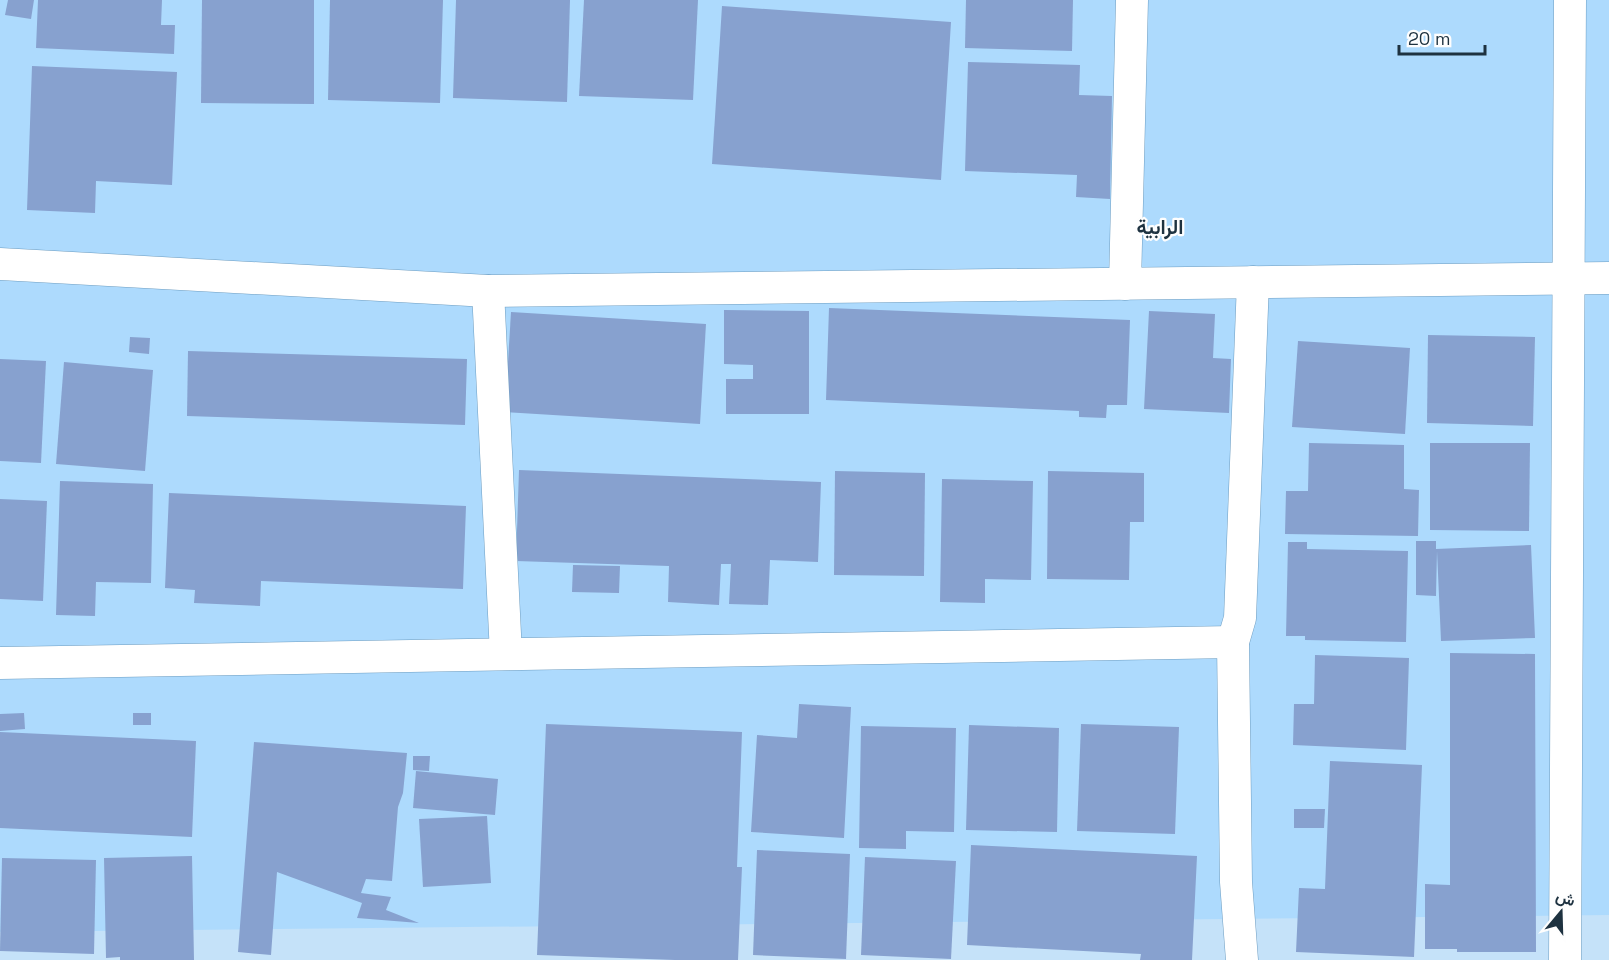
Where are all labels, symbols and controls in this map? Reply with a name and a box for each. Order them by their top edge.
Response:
scale bar [1399,18,1484,56]
text: 20 m [1408,27,1451,50]
district label: الرابية [1137,214,1183,240]
north arrow [1531,882,1591,942]
text: ش [1553,885,1578,911]

